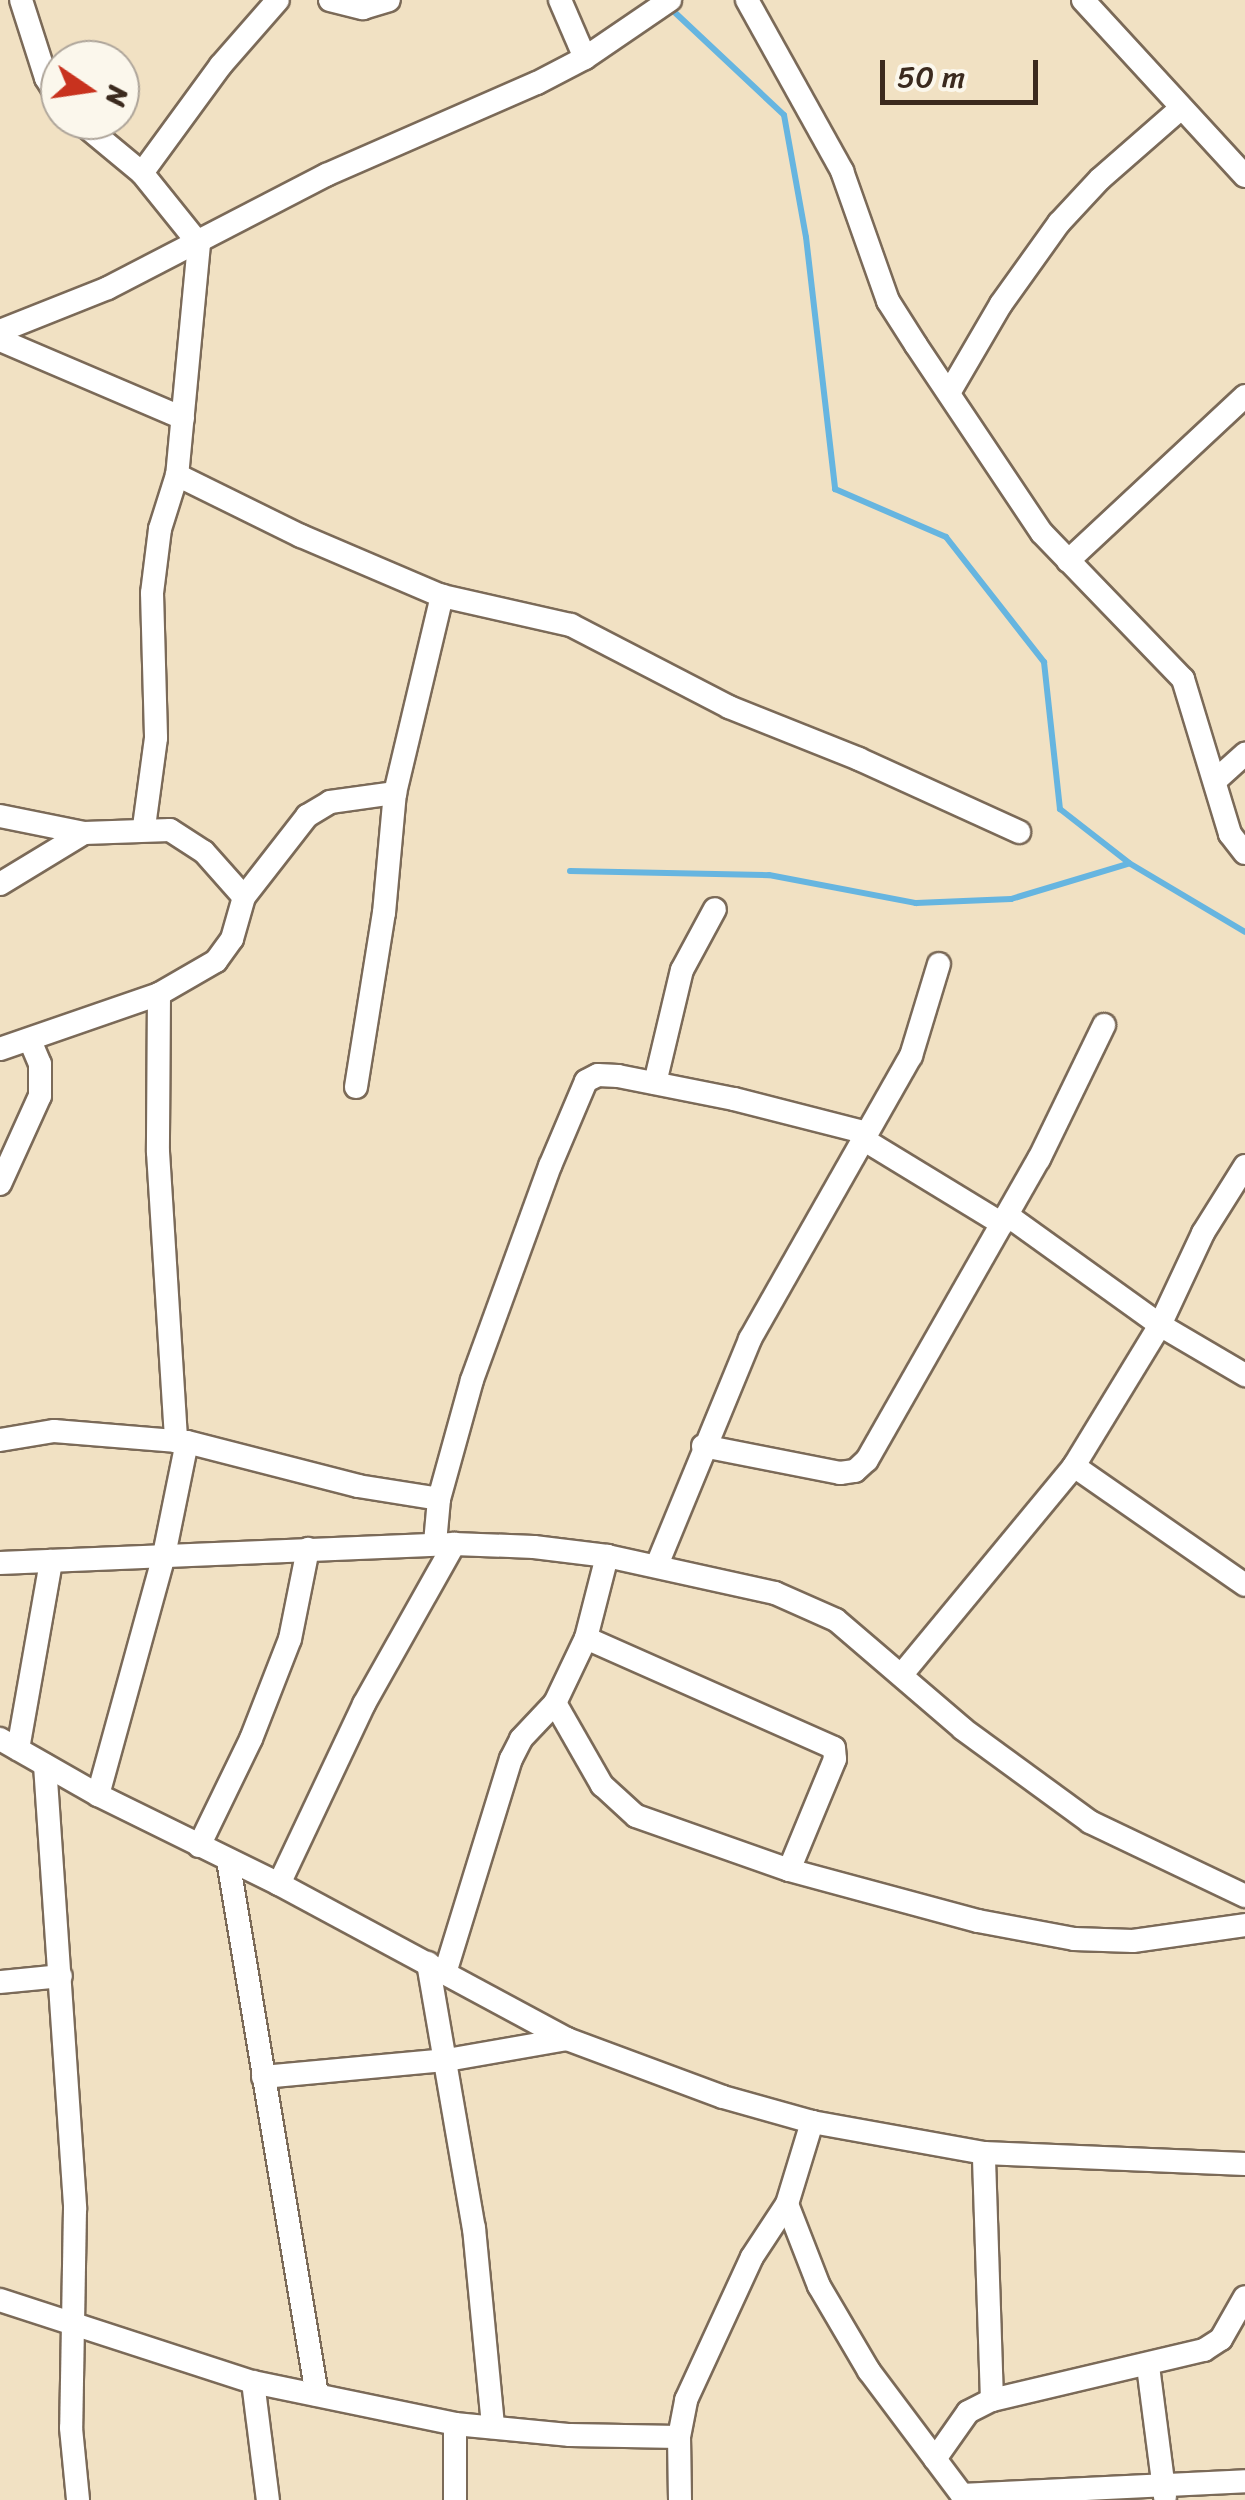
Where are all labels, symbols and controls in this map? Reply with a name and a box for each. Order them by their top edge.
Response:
north arrow [40,40,140,140]
scale bar [885,40,1042,102]
text: 50 m [897,50,965,104]
text: N [92,81,144,111]

